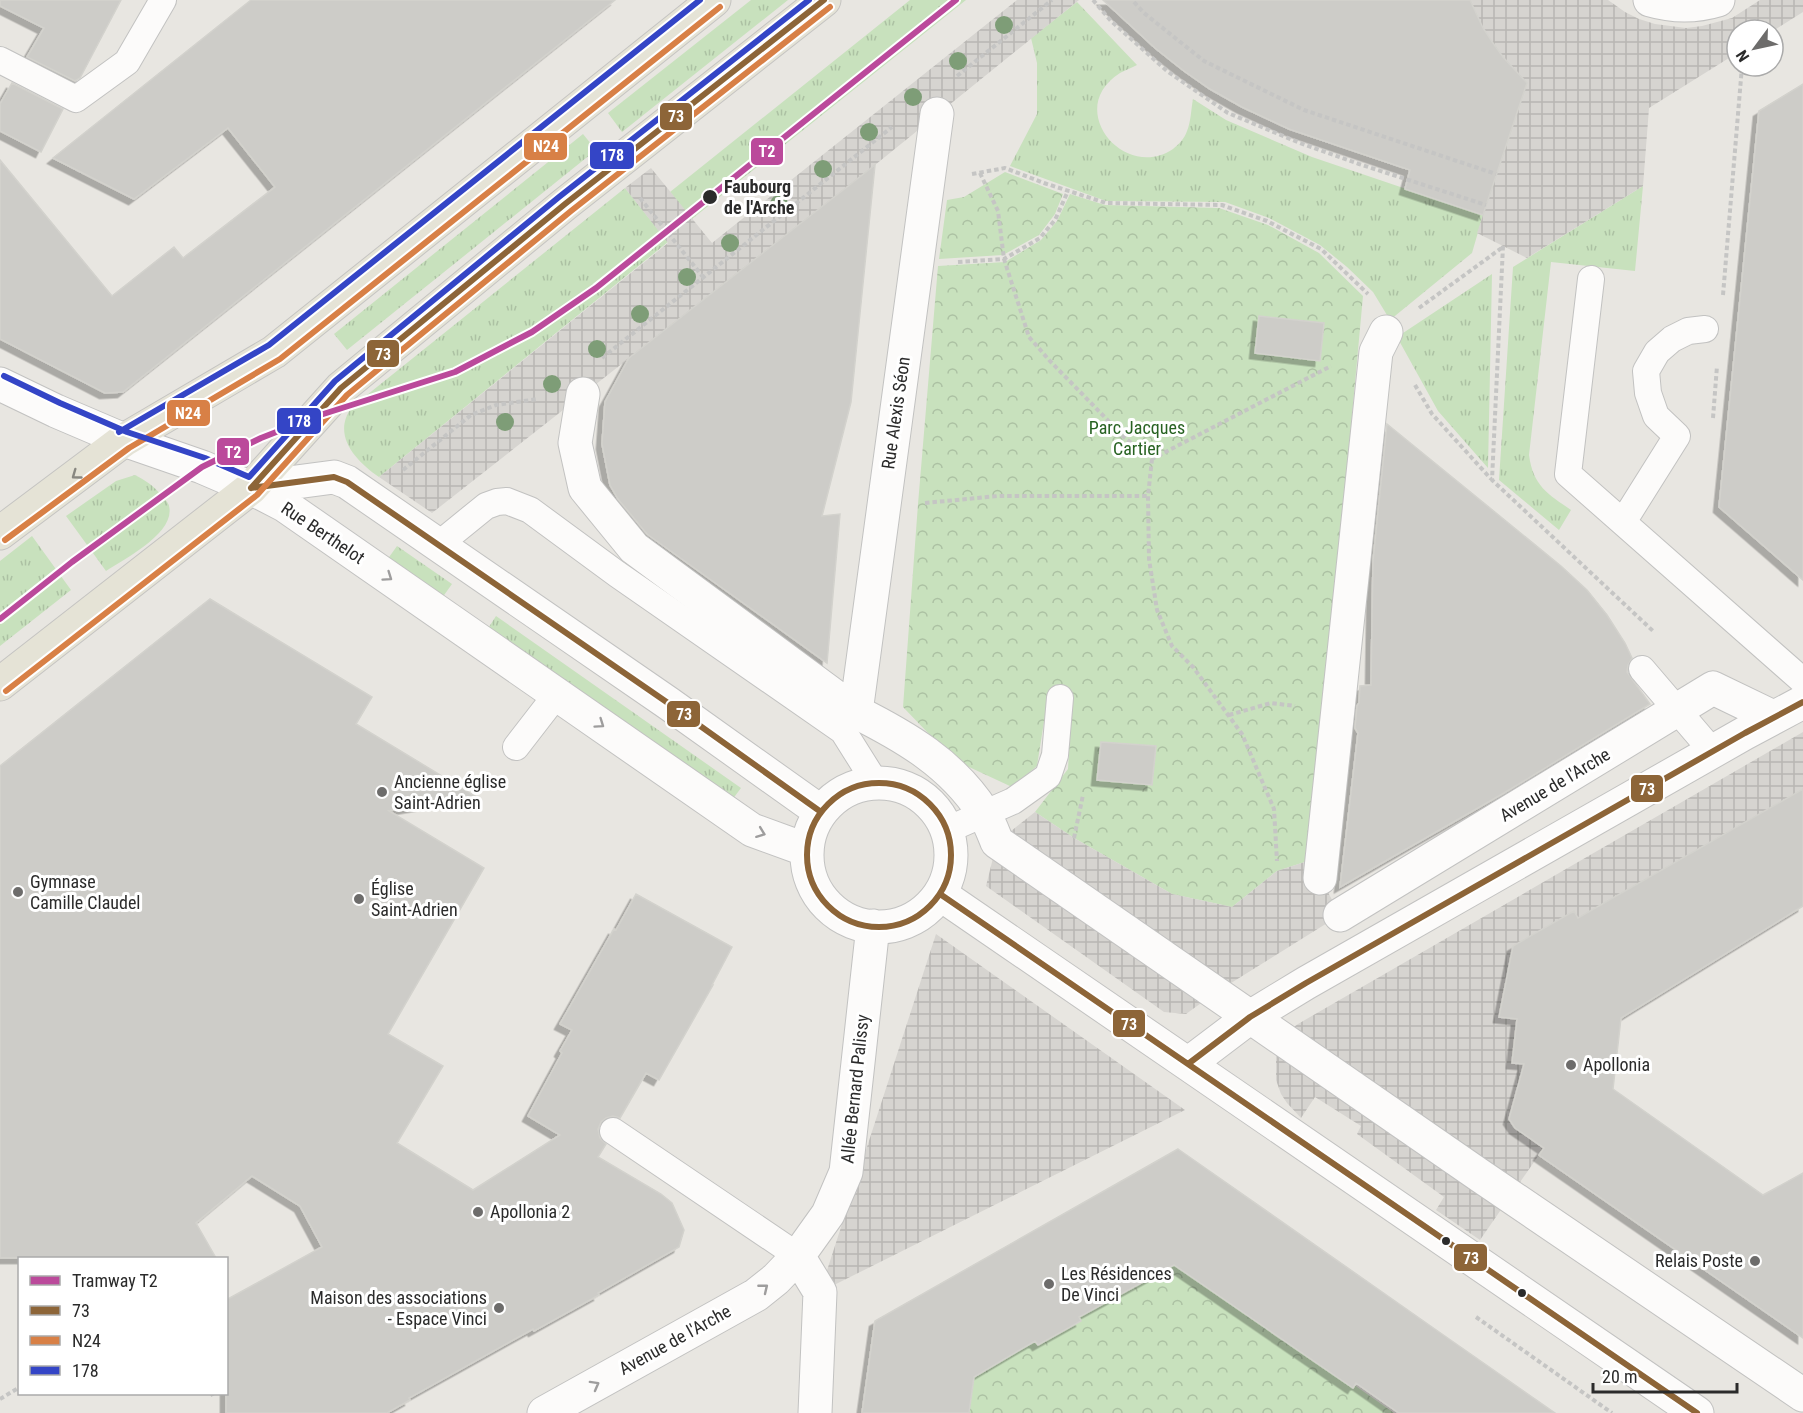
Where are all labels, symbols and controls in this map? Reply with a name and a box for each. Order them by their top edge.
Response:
north arrow [1725,18,1785,78]
text: N [1732,47,1753,65]
line badge: 73 [659,102,693,131]
text: 73 [668,107,684,126]
line badge: N24 [523,132,568,161]
text: N24 [533,137,559,156]
line badge: T2 [750,137,784,166]
line badge: 178 [589,141,635,170]
text: T2 [759,142,775,161]
text: 178 [600,146,624,165]
place label: Faubourg de l'Arche [724,176,795,218]
marker: Faubourg de l'Arche [701,188,719,206]
line badge: 73 [366,339,400,368]
text: 73 [375,345,391,364]
street label: Rue Alexis Séon [877,355,914,471]
line badge: N24 [166,399,211,427]
text: N24 [175,404,201,423]
line badge: 178 [276,407,322,435]
text: 178 [287,412,311,431]
park label: Parc Jacques Cartier [1089,417,1185,459]
line badge: T2 [216,437,250,466]
text: T2 [225,443,241,462]
one-way arrow [72,467,83,478]
street label: Rue Berthelot [278,497,369,568]
one-way arrow [381,570,392,581]
line badge: 73 [666,700,701,728]
text: 73 [676,705,692,724]
one-way arrow [593,717,604,728]
street label: Avenue de l'Arche [1496,743,1614,826]
place label: Ancienne église Saint-Adrien [394,771,506,813]
line badge: 73 [1630,774,1664,803]
text: 73 [1639,780,1655,799]
marker: Ancienne église Saint-Adrien [375,785,389,799]
one-way arrow [755,826,766,839]
place label: Gymnase Camille Claudel [30,871,141,913]
place label: Église Saint-Adrien [371,878,458,920]
marker: Gymnase Camille Claudel [11,885,25,899]
marker: Église Saint-Adrien [352,892,366,906]
line badge: 73 [1112,1009,1146,1038]
street label: Allée Bernard Palissy [836,1013,873,1165]
text: 73 [1121,1015,1137,1034]
place label: Apollonia [1583,1054,1650,1075]
marker: Apollonia [1564,1058,1578,1072]
place label: Apollonia 2 [490,1201,570,1222]
marker: Apollonia 2 [471,1205,485,1219]
unlabelled marker [1440,1235,1452,1247]
line badge: 73 [1453,1243,1488,1272]
text: 73 [1463,1249,1479,1268]
place label: Relais Poste [1655,1250,1743,1271]
marker: Relais Poste [1748,1254,1762,1268]
legend [18,1257,228,1395]
place label: Les Résidences De Vinci [1061,1263,1172,1305]
text: Tramway T2 [72,1270,158,1291]
marker: Les Résidences De Vinci [1042,1277,1056,1291]
one-way arrow [757,1285,768,1296]
place label: Maison des associations - Espace Vinci [310,1287,487,1329]
unlabelled marker [1516,1287,1528,1299]
text: 73 [72,1300,90,1321]
street label: Avenue de l'Arche [615,1300,734,1379]
marker: Maison des associations - Espace Vinci [492,1301,506,1315]
text: N24 [72,1330,101,1351]
scale bar [1593,1356,1737,1394]
text: 178 [72,1360,99,1381]
text: 20 m [1602,1366,1637,1387]
one-way arrow [589,1380,599,1392]

